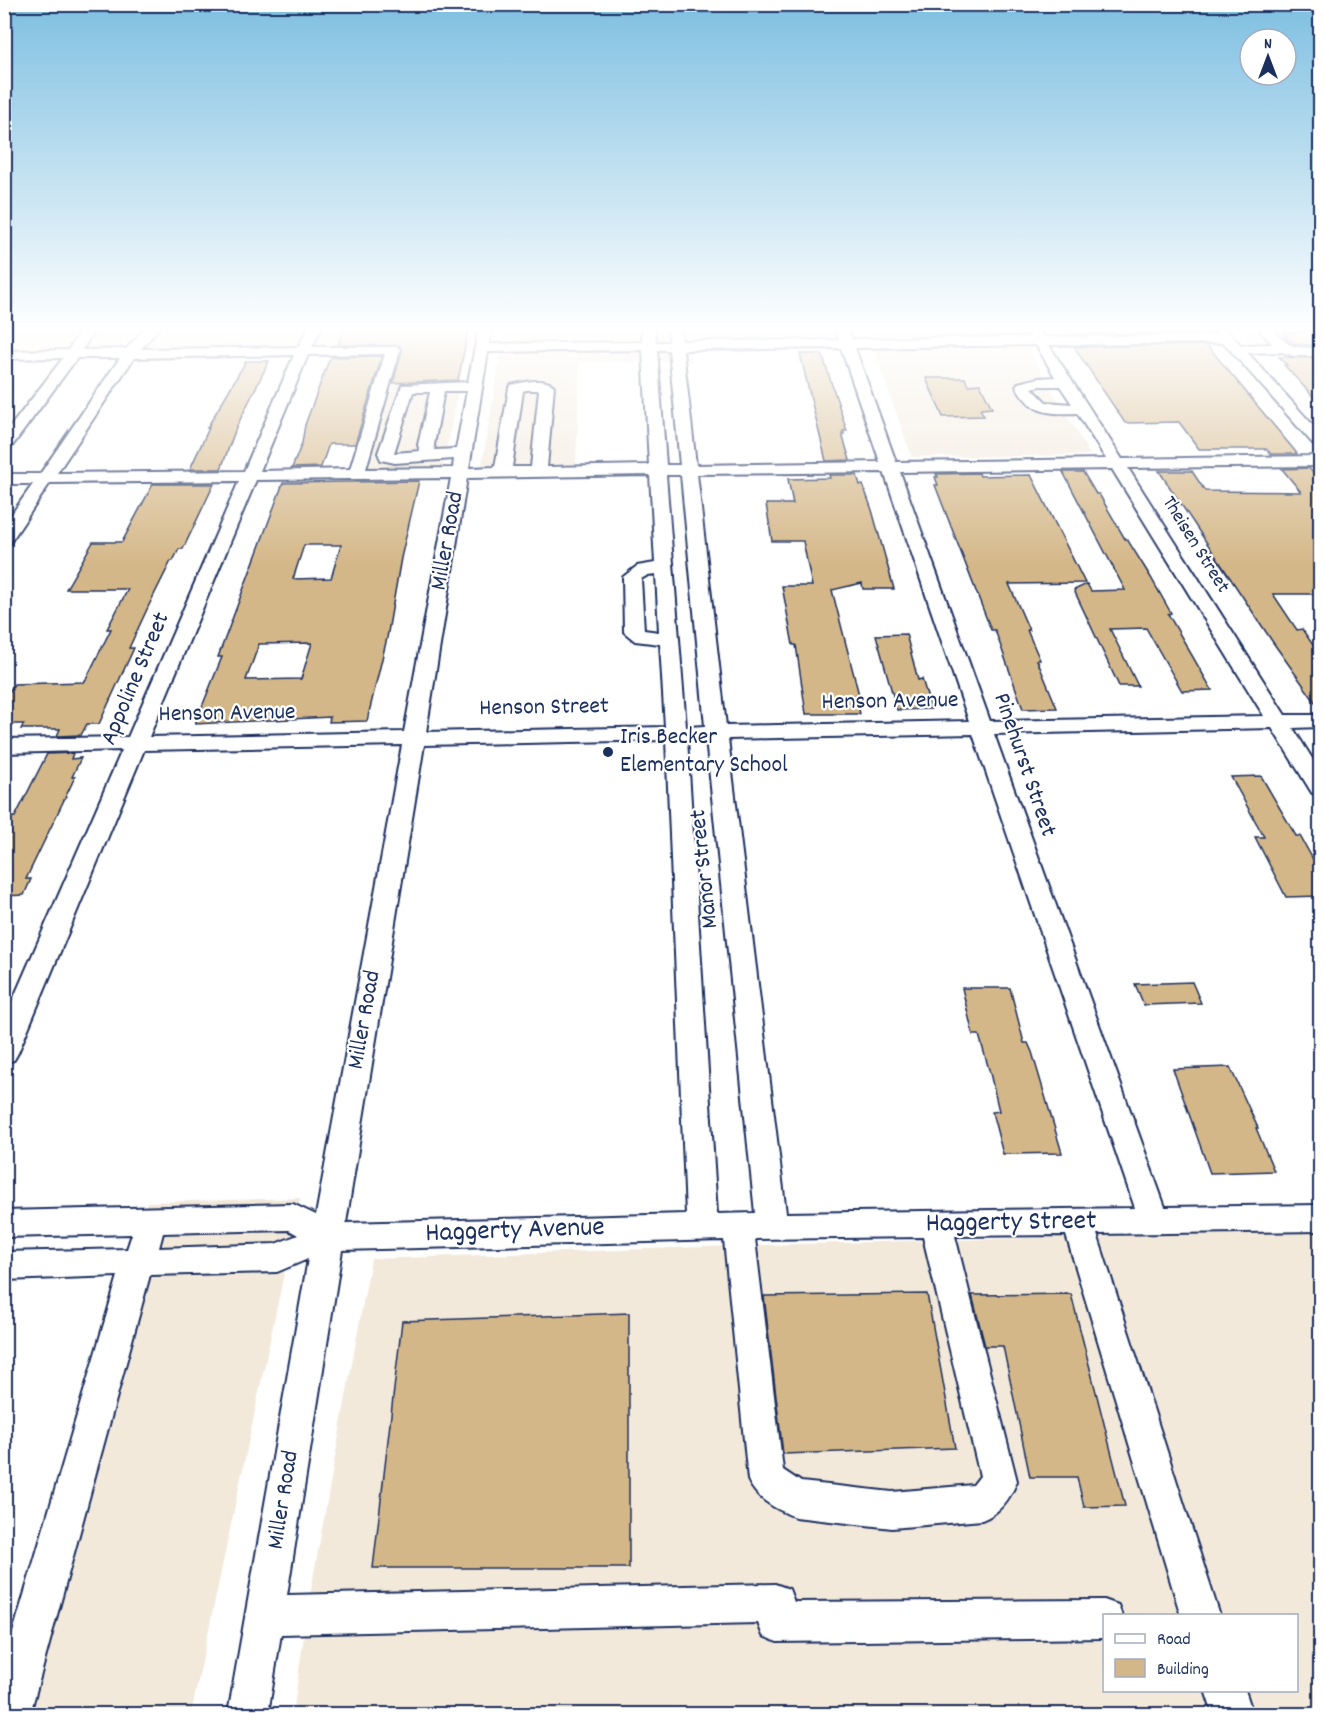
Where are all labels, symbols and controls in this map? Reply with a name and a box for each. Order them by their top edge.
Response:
north arrow [1238,27,1298,87]
text: N [1264,33,1272,56]
street label: Miller Road [423,489,473,593]
street label: Theisen Street [1154,491,1236,599]
street label: Appoline Street [93,607,179,751]
street label: Henson Avenue [821,684,959,720]
street label: Pinehurst Street [984,689,1065,842]
street label: Henson Street [479,690,609,726]
street label: Henson Avenue [158,696,296,732]
place label: Iris Becker Elementary School [620,721,788,783]
marker: Iris Becker Elementary School [601,745,615,759]
street label: Manor Street [682,808,728,930]
street label: Miller Road [340,968,390,1072]
street label: Haggerty Street [925,1203,1097,1245]
street label: Haggerty Avenue [425,1209,605,1255]
street label: Miller Road [259,1448,309,1552]
legend [1103,1614,1298,1692]
text: Road [1157,1628,1191,1653]
text: Building [1157,1658,1209,1683]

